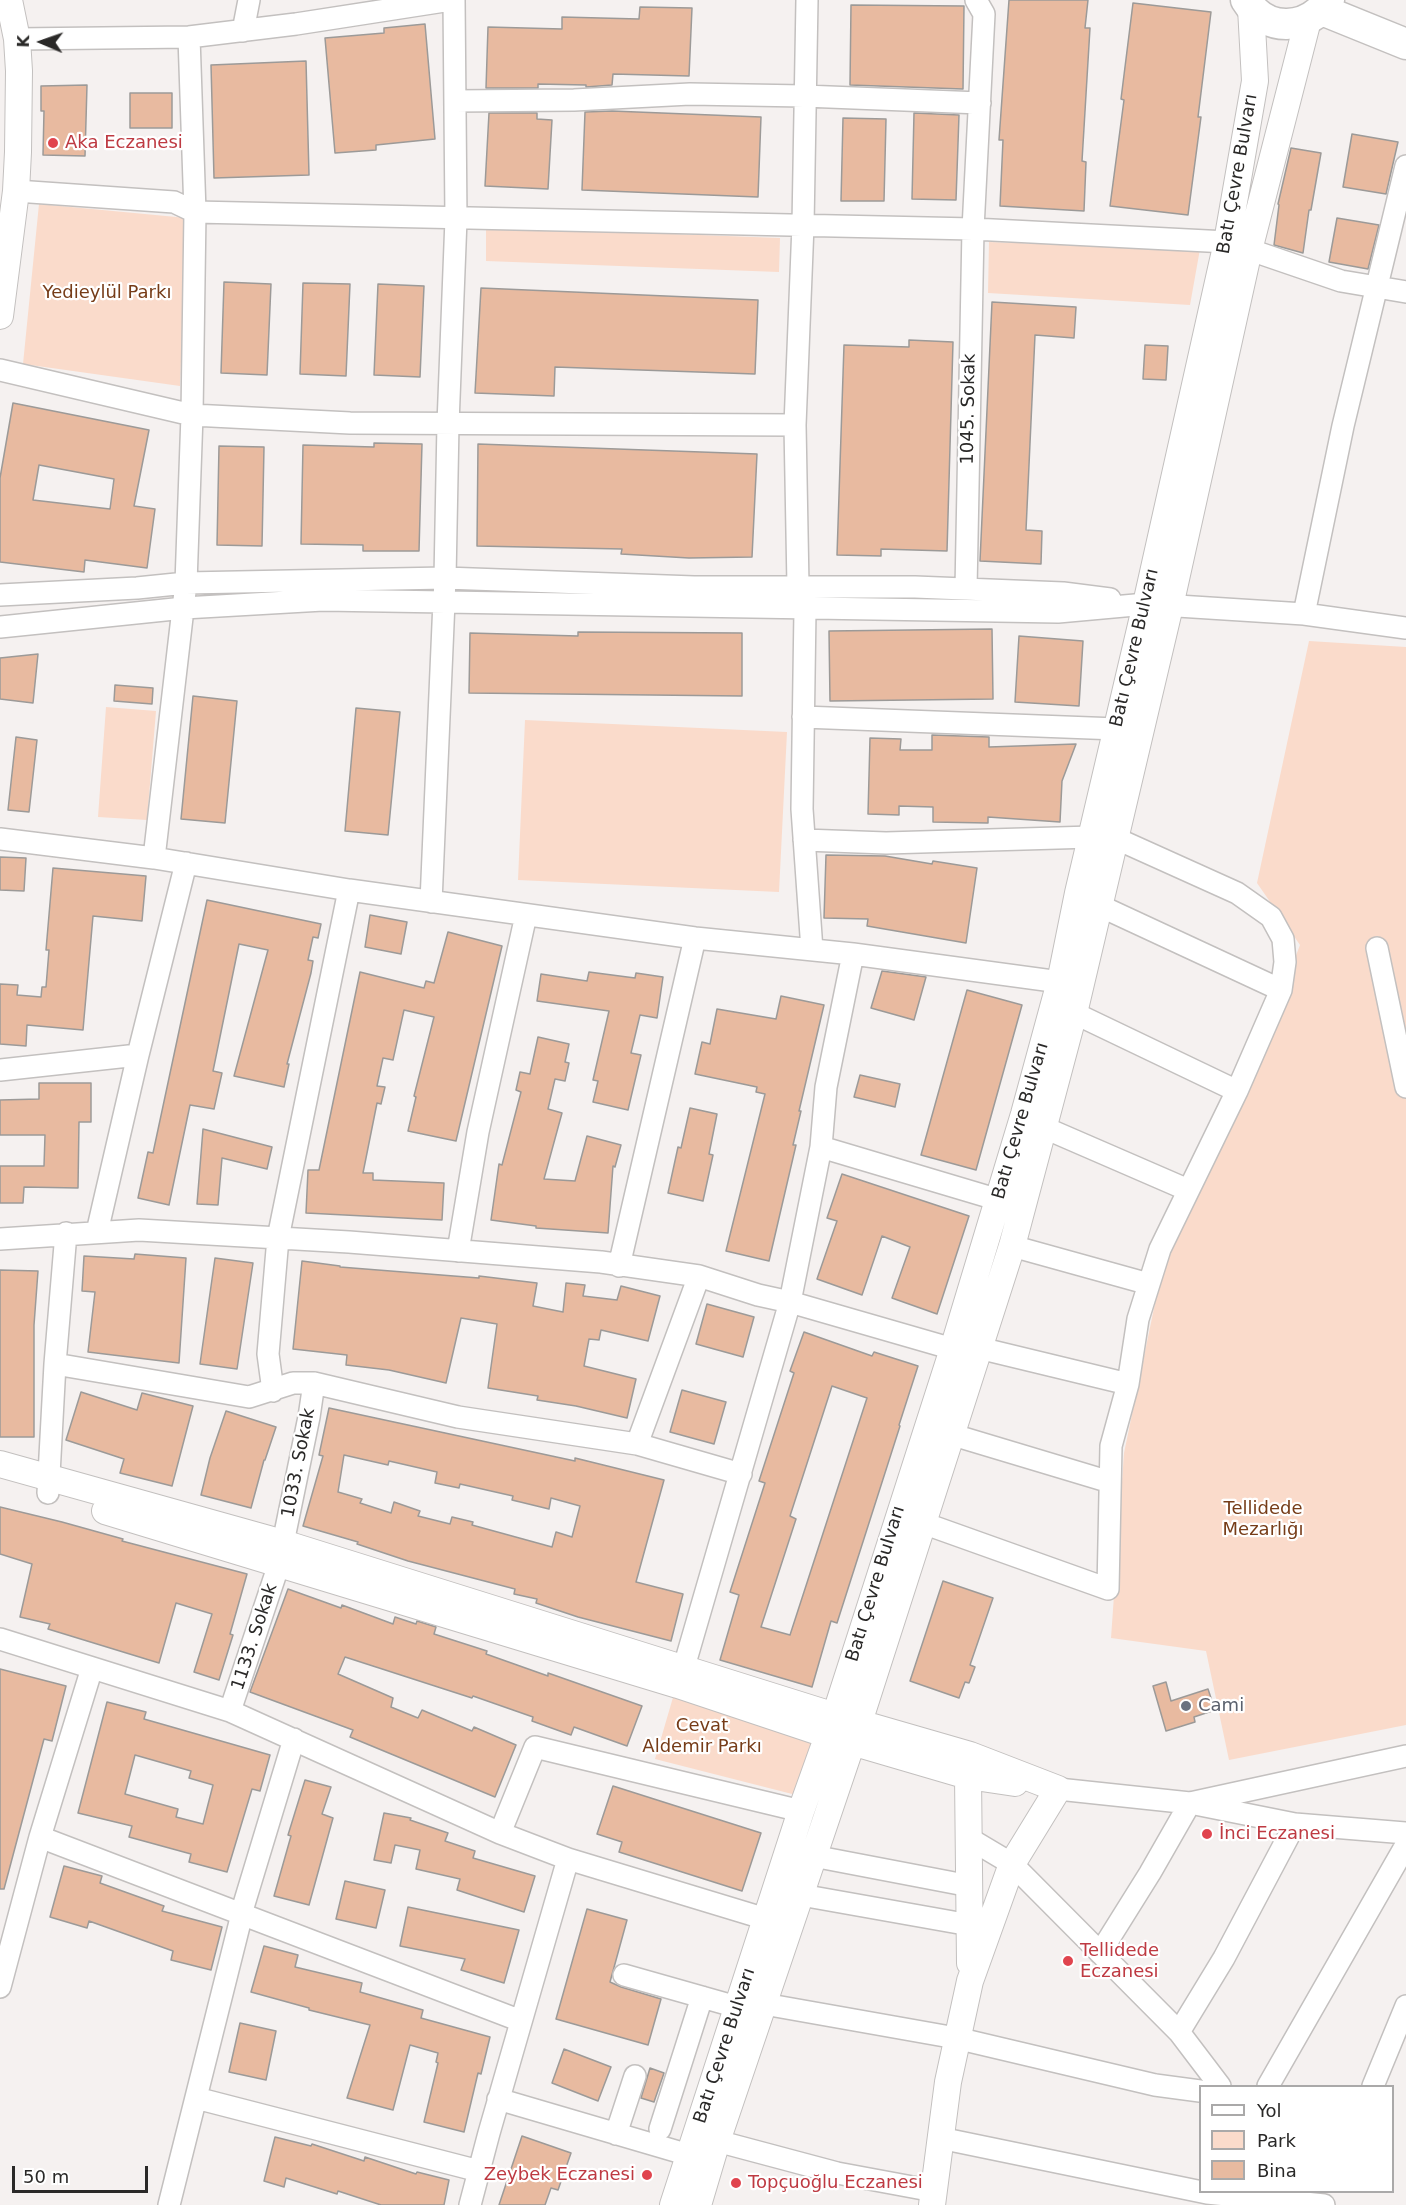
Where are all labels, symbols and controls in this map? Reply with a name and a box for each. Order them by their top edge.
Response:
north arrow [12,12,72,72]
text: K [14,35,33,48]
street label: Batı Çevre Bulvarı [1213,92,1263,256]
place label: Aka Eczanesi [65,132,183,154]
marker: Aka Eczanesi [46,136,60,150]
park label: Yedieylül Parkı [43,282,171,304]
street label: 1045. Sokak [957,353,981,465]
street label: Batı Çevre Bulvarı [1106,567,1164,729]
street label: Batı Çevre Bulvarı [988,1040,1054,1202]
street label: 1033. Sokak [278,1406,320,1520]
park label: Tellidede Mezarlığı [1223,1498,1303,1540]
street label: Batı Çevre Bulvarı [842,1503,910,1665]
street label: 1133. Sokak [228,1581,282,1693]
place label: Cami [1198,1695,1244,1717]
marker: Cami [1179,1699,1193,1713]
park label: Cevat Aldemir Parkı [642,1715,762,1758]
place label: İnci Eczanesi [1219,1823,1335,1845]
marker: İnci Eczanesi [1200,1827,1214,1841]
place label: Tellidede Eczanesi [1080,1940,1159,1982]
marker: Tellidede Eczanesi [1061,1954,1075,1968]
street label: Batı Çevre Bulvarı [690,1966,760,2126]
legend [1199,2085,1394,2193]
text: Yol [1257,2100,1282,2121]
text: Park [1257,2130,1296,2151]
scale bar [15,2154,152,2192]
text: Bina [1257,2160,1297,2181]
place label: Zeybek Eczanesi [484,2164,635,2186]
text: 50 m [23,2166,69,2187]
marker: Zeybek Eczanesi [640,2168,654,2182]
place label: Topçuoğlu Eczanesi [748,2172,923,2194]
marker: Topçuoğlu Eczanesi [729,2176,743,2190]

